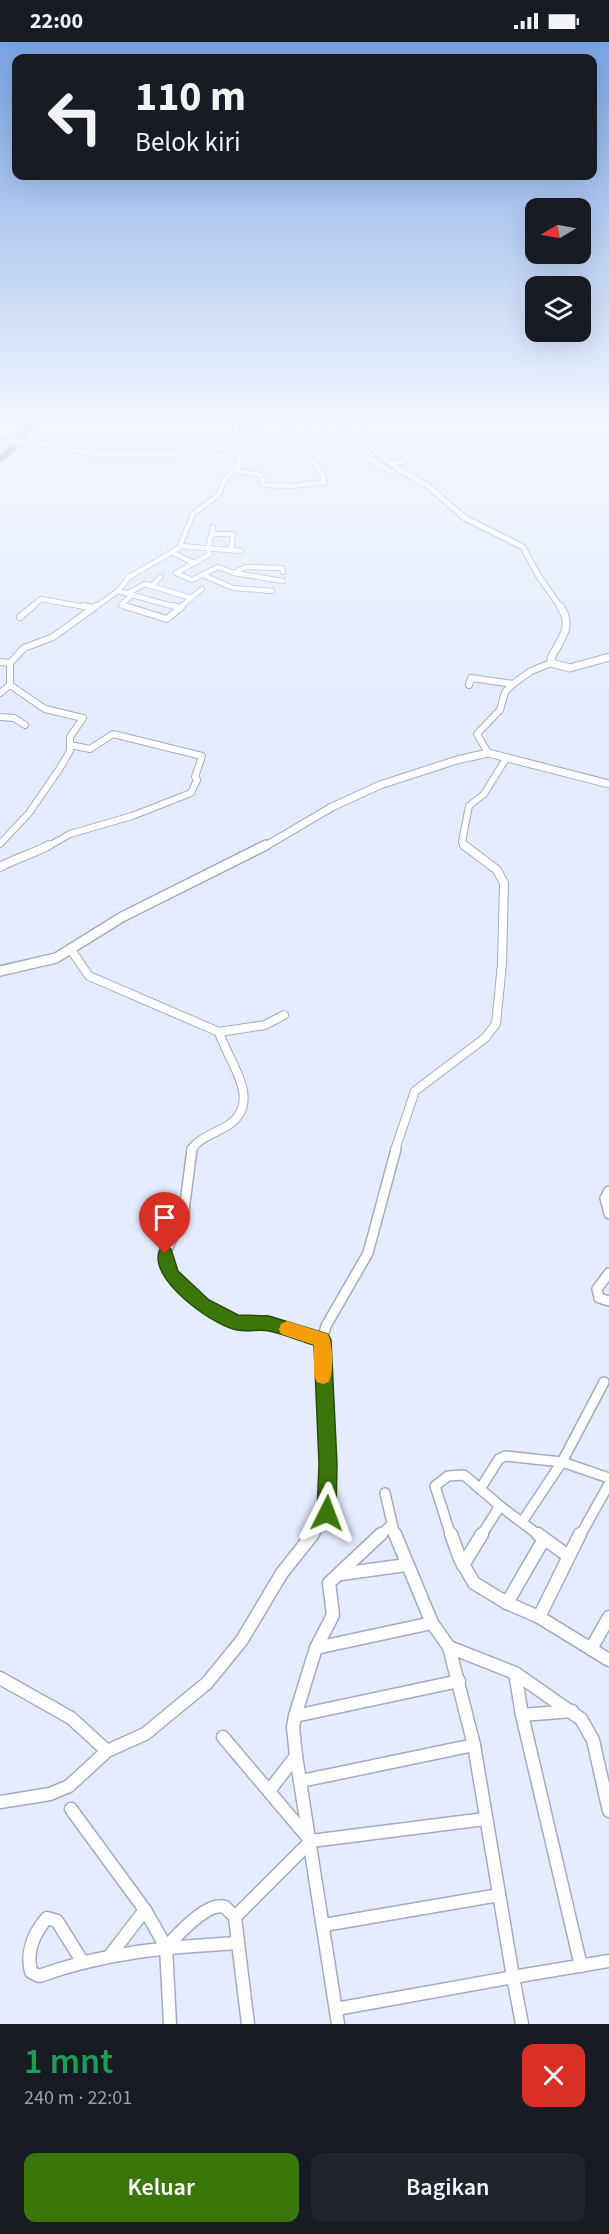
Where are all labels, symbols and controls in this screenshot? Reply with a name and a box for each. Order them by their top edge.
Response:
text: 22:00 [30,5,83,37]
text: 110 m [135,67,246,127]
icon: left [36,78,114,156]
text: Belok kiri [135,123,241,162]
north arrow [525,198,591,264]
map controls [525,198,591,342]
button: layers [525,276,591,342]
pin [139,1192,190,1254]
icon: arrive [148,1201,181,1234]
position arrow [295,1481,359,1545]
text: 1 mnt [24,2036,113,2087]
button: close [522,2044,585,2107]
text: 240 m · 22:01 [24,2084,132,2112]
button: Keluar [24,2153,299,2222]
button: Bagikan [311,2153,585,2222]

